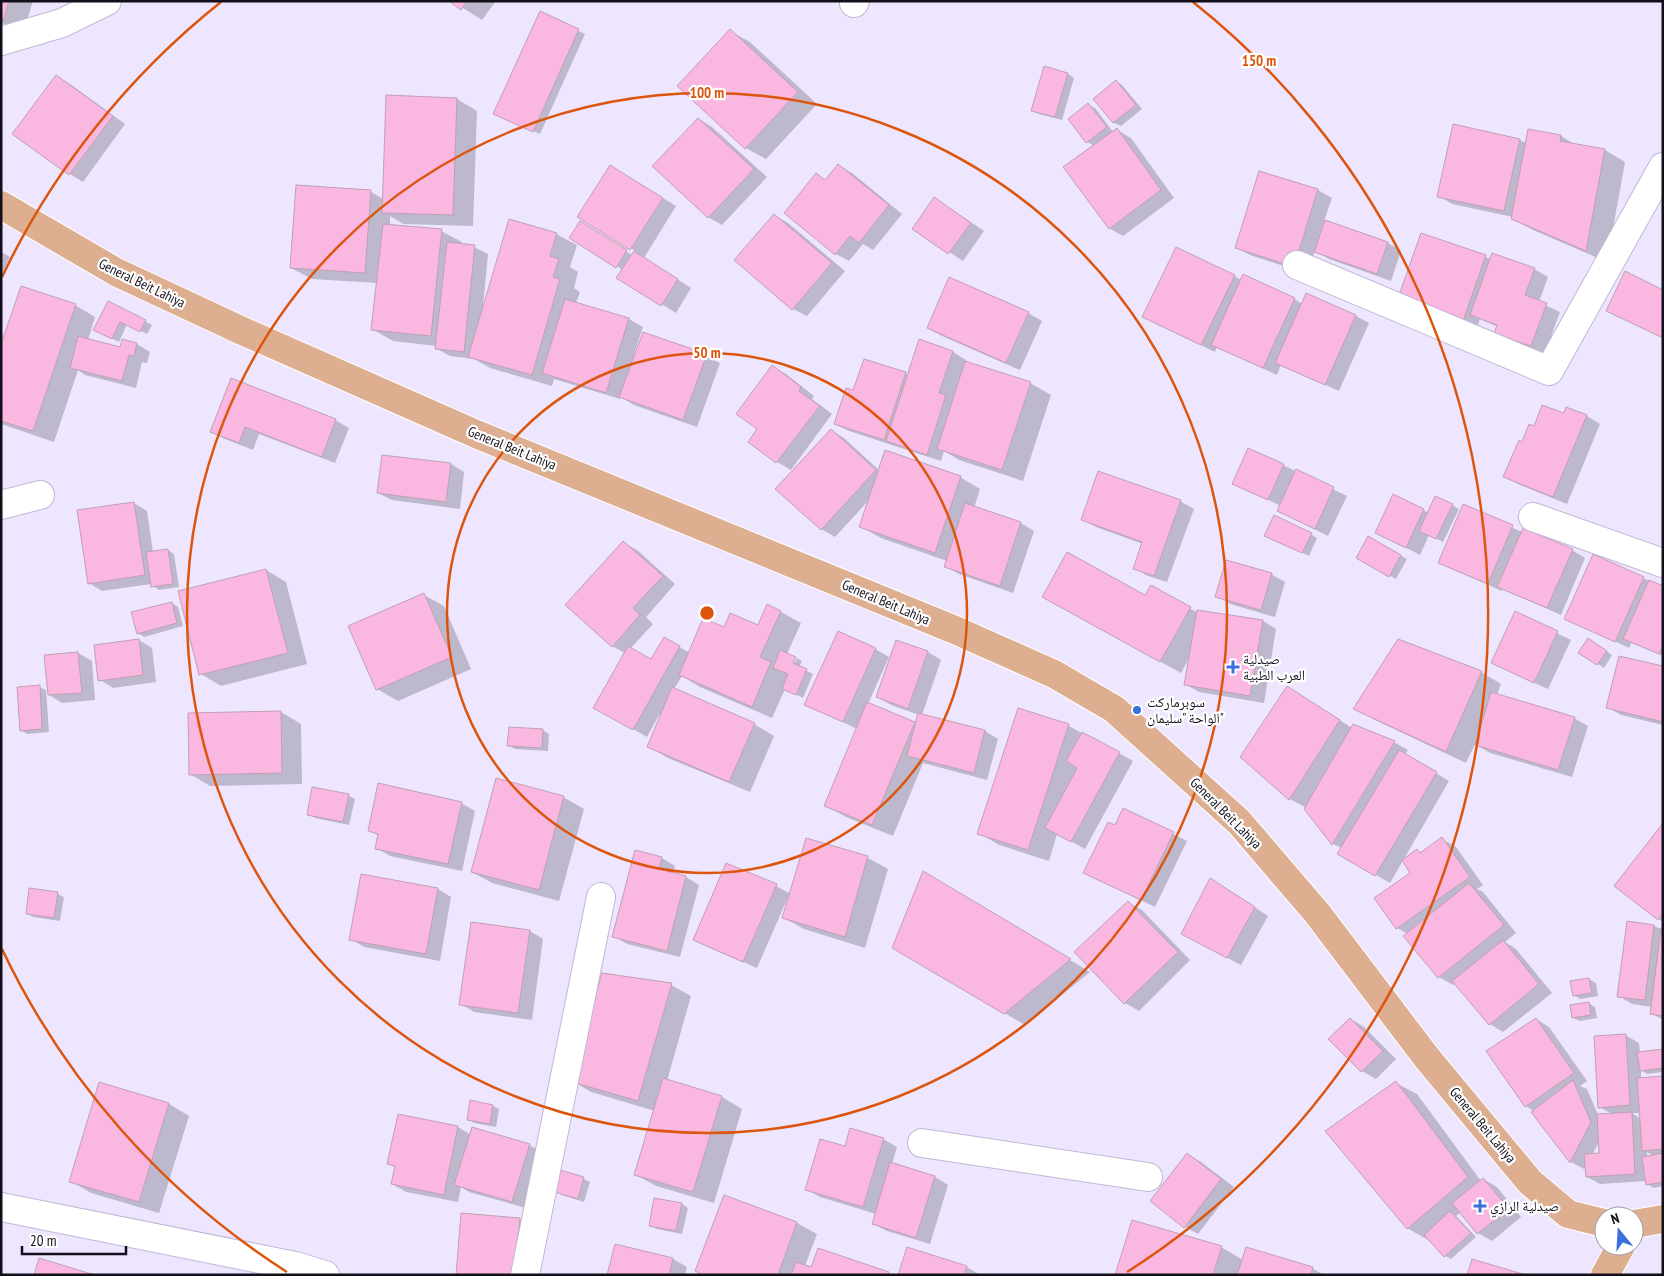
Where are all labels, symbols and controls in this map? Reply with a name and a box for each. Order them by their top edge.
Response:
text: 150 m [1242,51,1276,70]
text: 100 m [690,83,724,102]
street label: General Beit Lahiya [96,254,188,312]
text: 50 m [693,343,721,362]
street label: General Beit Lahiya [465,422,559,474]
street label: General Beit Lahiya [839,575,933,629]
centre of rings [698,604,716,622]
place label: صيدلية العرب الطبية [1243,650,1305,684]
marker: صيدلية العرب الطبية [1227,661,1239,673]
place label: سوبرماركت الواحة "سليمان" [1147,693,1224,727]
marker: سوبرماركت الواحة "سليمان" [1131,704,1143,716]
street label: General Beit Lahiya [1186,773,1266,853]
street label: General Beit Lahiya [1446,1083,1520,1167]
place label: صيدلية الرازي [1490,1197,1559,1218]
marker: صيدلية الرازي [1474,1200,1486,1212]
north arrow [1594,1206,1644,1256]
text: N [1609,1209,1621,1228]
scale bar [22,1224,126,1256]
text: 20 m [30,1231,56,1250]

